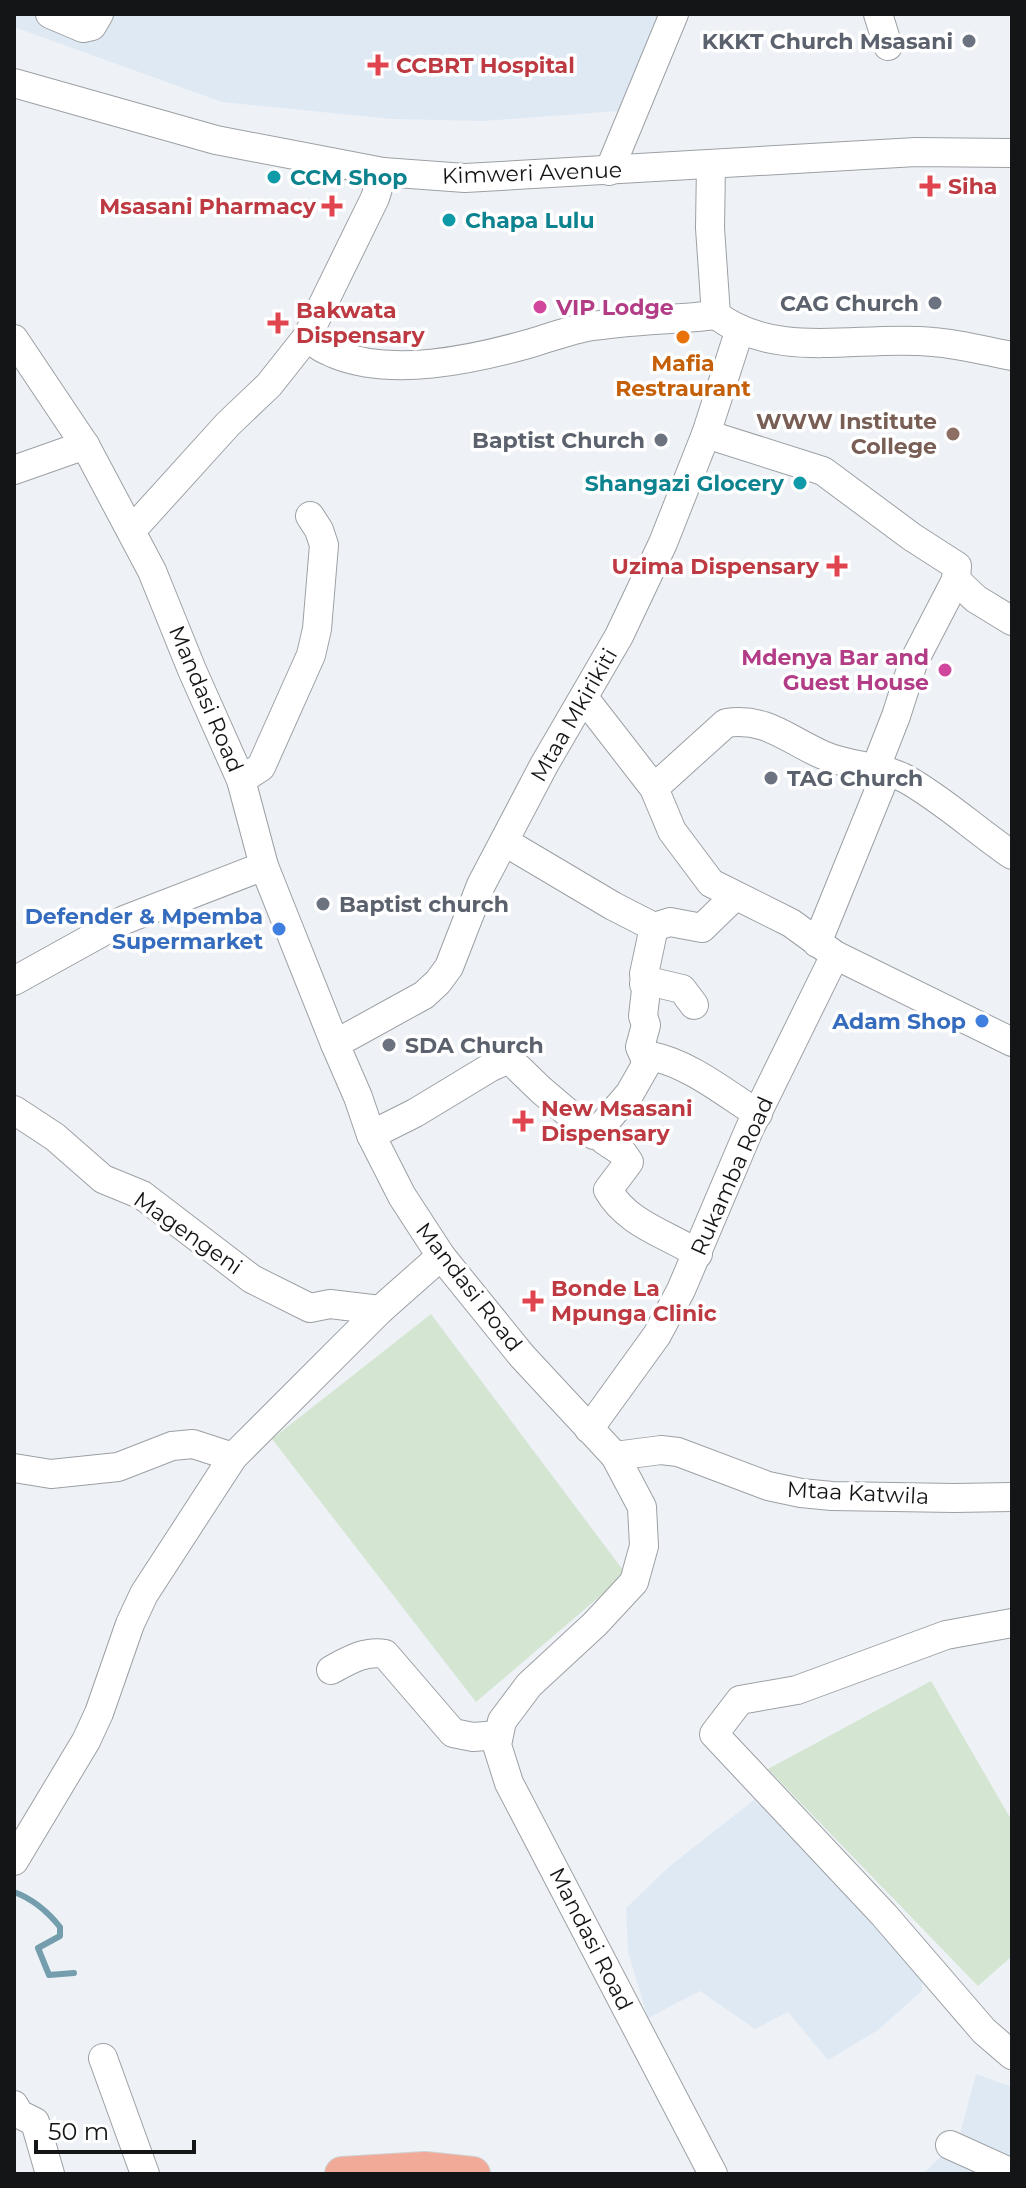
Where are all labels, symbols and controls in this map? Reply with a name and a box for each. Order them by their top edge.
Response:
place label: KKKT Church Msasani [702,28,953,55]
marker: KKKT Church Msasani [960,32,978,50]
place label: CCBRT Hospital [396,52,575,79]
marker: CCBRT Hospital [367,54,389,76]
street label: Kimweri Avenue [441,156,623,190]
place label: CCM Shop [290,164,407,191]
marker: CCM Shop [265,168,283,186]
place label: Siha [948,173,997,200]
marker: Siha [919,175,941,197]
place label: Msasani Pharmacy [99,193,317,220]
marker: Msasani Pharmacy [323,197,341,215]
place label: Chapa Lulu [465,207,595,234]
marker: Chapa Lulu [440,211,458,229]
place label: CAG Church [780,290,919,317]
place label: VIP Lodge [555,294,674,321]
marker: CAG Church [926,294,944,312]
place label: Bakwata Dispensary [296,297,425,349]
marker: VIP Lodge [531,298,549,316]
marker: Bakwata Dispensary [267,312,289,334]
marker: Mafia Restraurant [674,328,692,346]
place label: Mafia Restraurant [615,350,751,402]
place label: WWW Institute College [756,408,937,460]
marker: WWW Institute College [944,425,962,443]
place label: Baptist Church [472,427,645,454]
marker: Baptist Church [652,431,670,449]
place label: Shangazi Glocery [585,470,785,497]
marker: Shangazi Glocery [791,474,809,492]
place label: Uzima Dispensary [612,553,820,580]
marker: Uzima Dispensary [826,555,848,577]
street label: Mandasi Road [163,622,249,776]
street label: Mtaa Mkirikiti [525,643,623,787]
place label: Mdenya Bar and Guest House [741,644,929,696]
marker: Mdenya Bar and Guest House [936,661,954,679]
place label: TAG Church [787,765,923,792]
marker: TAG Church [762,769,780,787]
place label: Baptist church [339,891,509,918]
marker: Baptist church [314,895,332,913]
place label: Defender & Mpemba Supermarket [25,903,263,955]
marker: Defender & Mpemba Supermarket [270,920,288,938]
place label: Adam Shop [831,1008,966,1035]
marker: Adam Shop [973,1012,991,1030]
place label: SDA Church [405,1032,544,1059]
marker: SDA Church [380,1036,398,1054]
street label: Rukamba Road [685,1092,779,1260]
place label: New Msasani Dispensary [541,1095,693,1147]
marker: New Msasani Dispensary [512,1110,534,1132]
street label: Magengeni [128,1186,248,1280]
street label: Mandasi Road [410,1217,528,1357]
place label: Bonde La Mpunga Clinic [551,1275,717,1327]
marker: Bonde La Mpunga Clinic [522,1290,544,1312]
street label: Mtaa Katwila [786,1476,930,1510]
street label: Mandasi Road [543,1863,639,2015]
scale bar [36,2104,194,2154]
text: 50 m [48,2117,109,2146]

